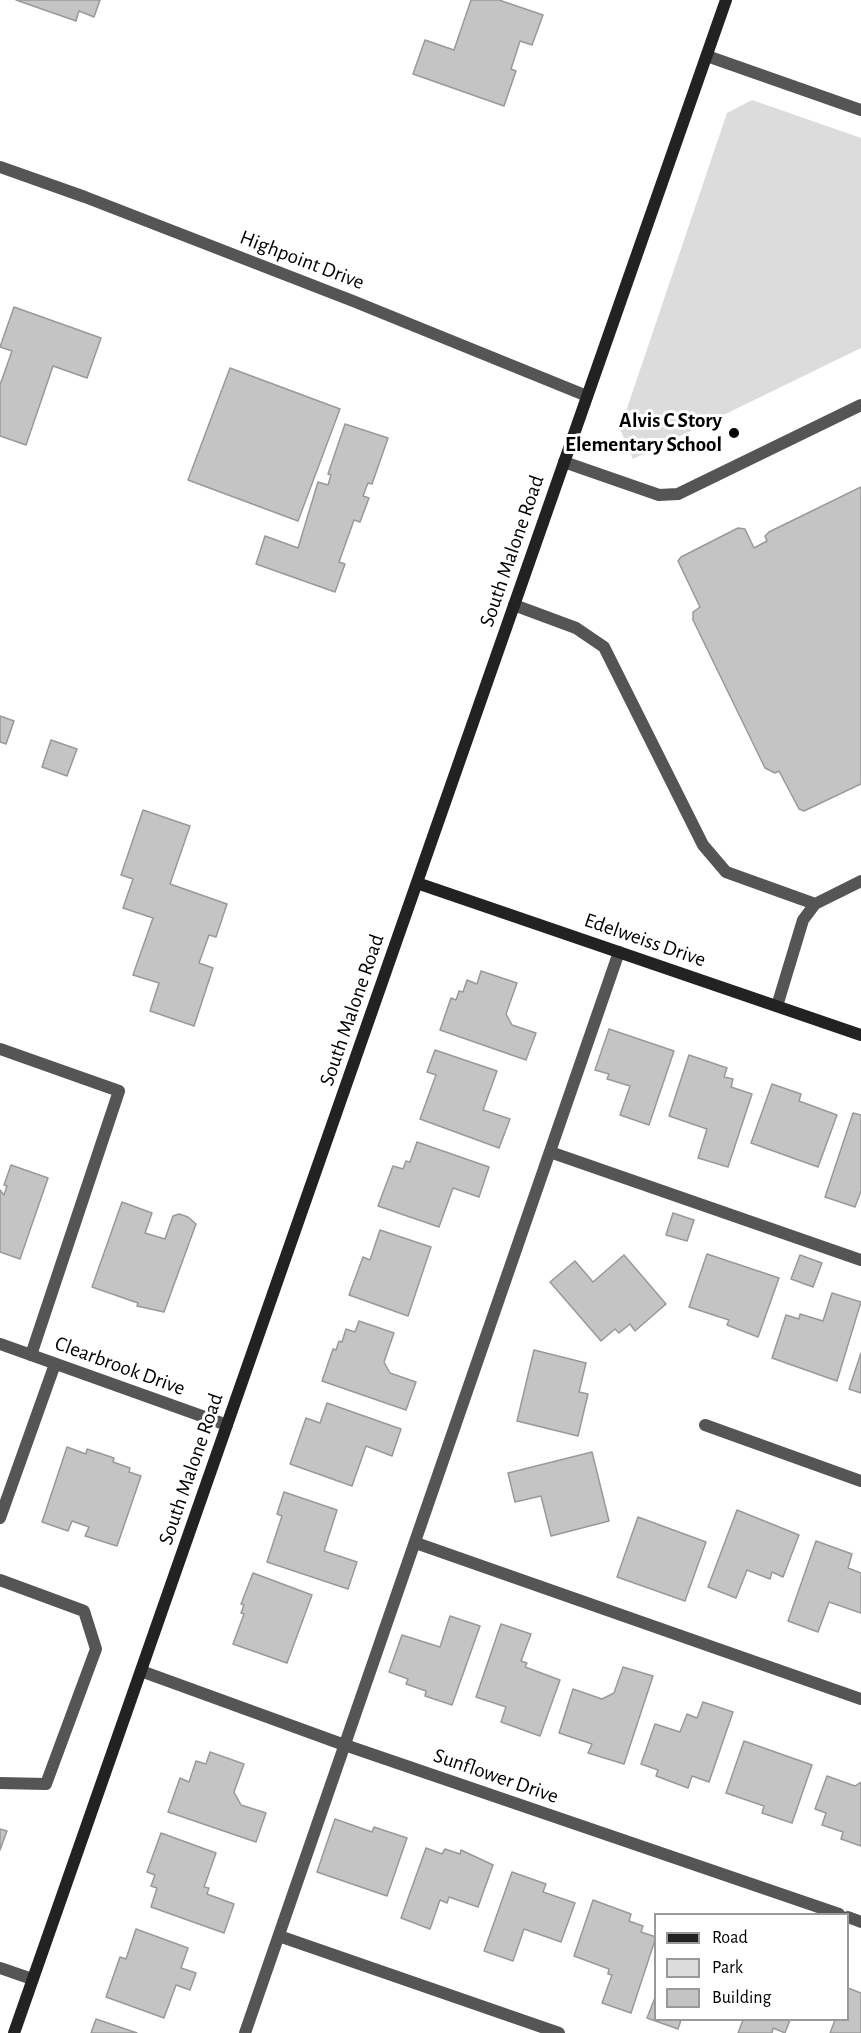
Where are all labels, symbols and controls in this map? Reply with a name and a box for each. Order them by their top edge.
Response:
street label: Highpoint Drive [236,225,368,295]
place label: Alvis C Story Elementary School [565,408,722,458]
marker: Alvis C Story Elementary School [727,426,741,440]
street label: South Malone Road [474,472,550,630]
street label: Edelweiss Drive [581,907,709,973]
street label: South Malone Road [314,931,390,1089]
street label: Clearbrook Drive [51,1331,189,1401]
street label: South Malone Road [153,1390,229,1548]
street label: Sunflower Drive [430,1743,562,1809]
legend [654,1913,849,2021]
text: Road [712,1929,748,1947]
text: Park [712,1959,743,1977]
text: Building [712,1989,771,2007]

